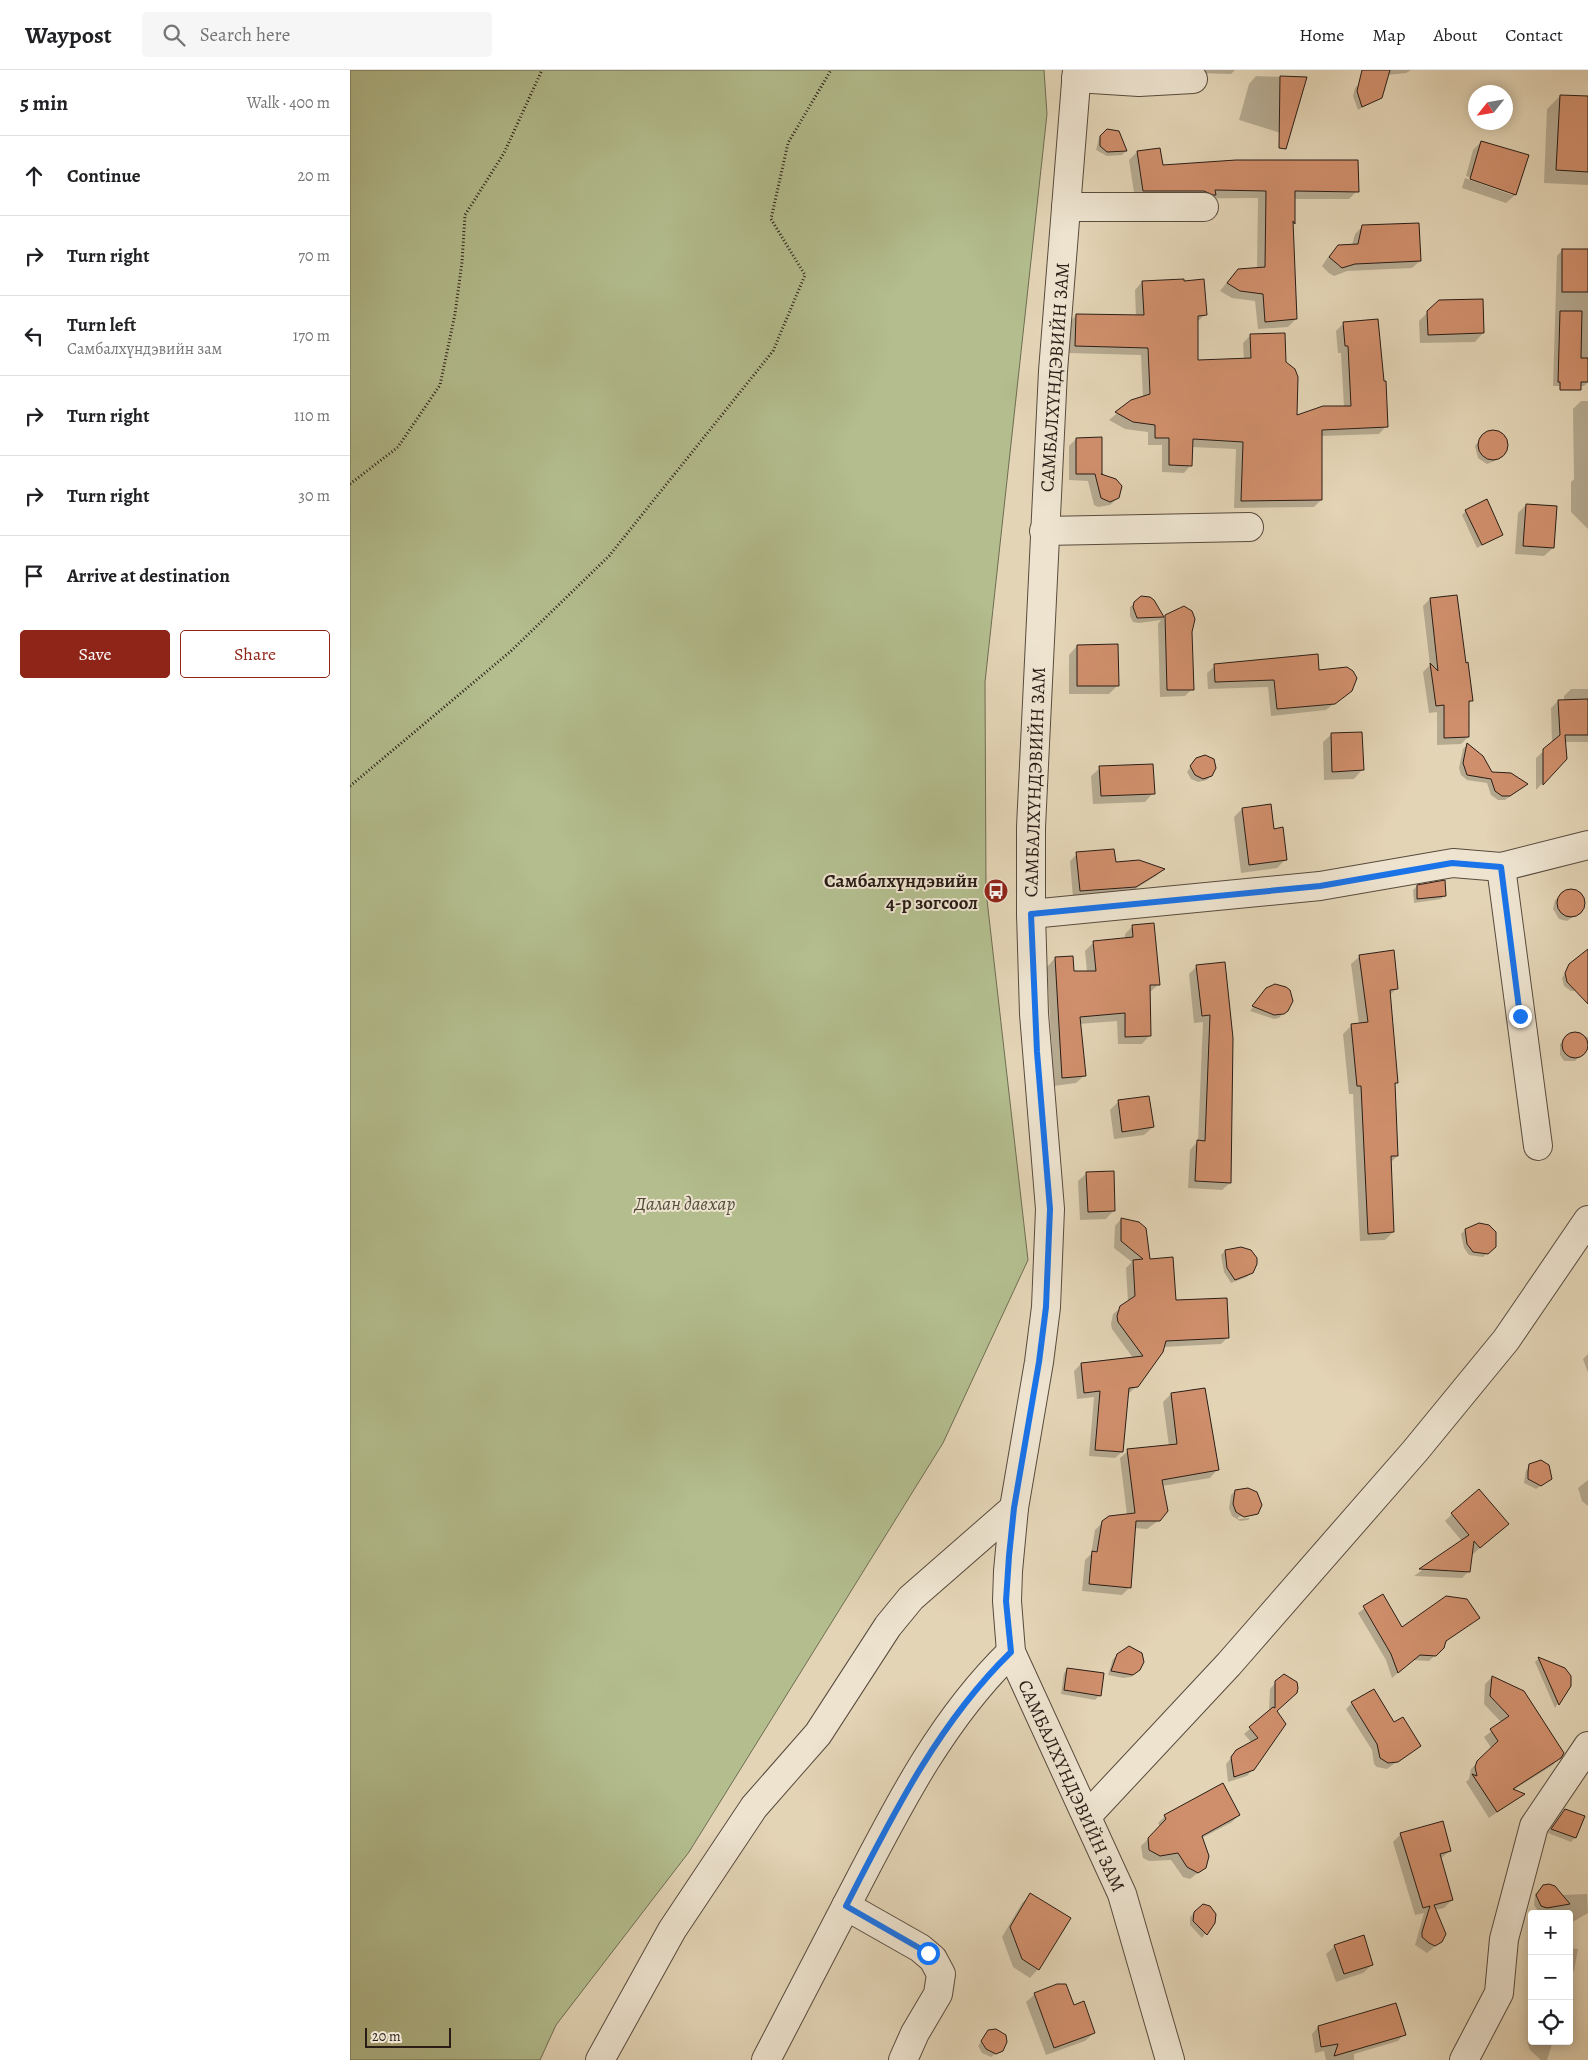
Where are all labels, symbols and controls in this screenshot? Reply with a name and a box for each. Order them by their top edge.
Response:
search box [142,12,492,57]
text: Waypost [25,19,112,51]
icon: search [160,21,188,49]
text: Search here [200,22,290,48]
text: Home [1299,23,1344,47]
text: Map [1372,23,1405,47]
text: About [1433,23,1477,47]
text: Contact [1505,23,1563,47]
north arrow [1468,85,1513,130]
text: 5 min [20,89,68,117]
text: Walk · 400 m [247,92,330,114]
icon: ahead [20,162,48,190]
text: Continue [67,163,141,189]
text: 20 m [297,165,330,187]
icon: right [20,242,48,270]
text: Turn right [67,243,149,269]
text: 70 m [298,245,330,267]
street label: САМБАЛХҮНДЭВИЙН ЗАМ [1034,261,1076,493]
text: Turn left [67,312,136,338]
icon: left [20,322,48,350]
text: 170 m [293,325,330,347]
text: Самбалхүндэвийн зам [67,338,222,360]
icon: right [20,402,48,430]
text: Turn right [67,403,149,429]
text: 110 m [294,405,330,427]
icon: right [20,482,48,510]
text: Turn right [67,483,149,509]
text: 30 m [298,485,330,507]
icon: arrive [20,562,48,590]
text: Arrive at destination [67,563,230,589]
button: Save [20,630,170,678]
button: Share [180,630,330,678]
street label: САМБАЛХҮНДЭВИЙН ЗАМ [1018,666,1052,898]
place label: Самбалхүндэвийн 4-р зогсоол [824,868,978,916]
bus stop icon: Самбалхүндэвийн 4-р зогсоол [983,878,1009,904]
route end [1509,1005,1532,1028]
park label: Далан давхар [633,1191,735,1217]
street label: САМБАЛХҮНДЭВИЙН ЗАМ [1011,1676,1131,1896]
map controls [1528,1910,1573,2045]
button: + [1528,1910,1573,1955]
route start [917,1942,940,1965]
button: − [1528,1955,1573,2000]
button: locate [1528,2000,1573,2045]
scale bar [365,2025,451,2048]
text: 20 m [372,2027,401,2046]

